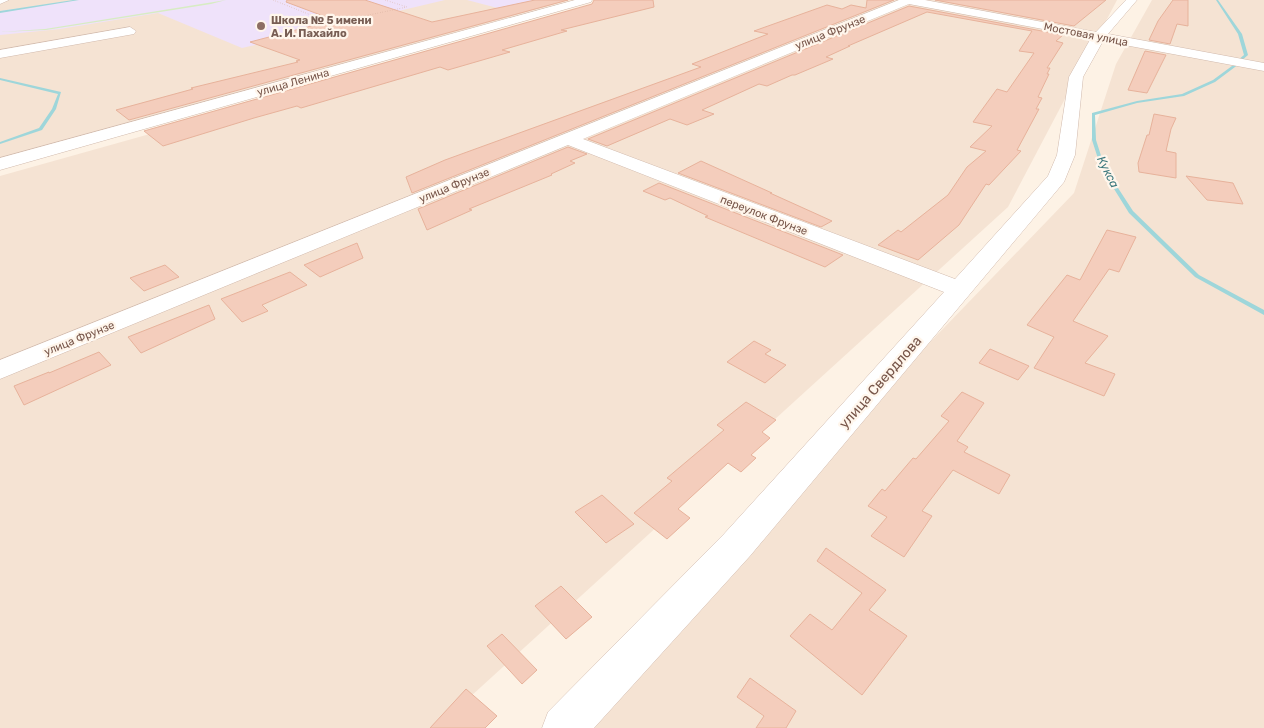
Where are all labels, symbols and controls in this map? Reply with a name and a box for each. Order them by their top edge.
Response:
street label: улица Фрунзе [793,12,867,52]
place label: Школа № 5 имени А. И. Пахайло [271,14,371,40]
marker: Школа № 5 имени А. И. Пахайло [255,20,267,32]
street label: Мостовая улица [1043,20,1129,49]
street label: улица Ленина [256,66,331,99]
water label: Кукса [1094,154,1122,190]
street label: улица Фрунзе [417,165,491,205]
street label: переулок Фрунзе [718,193,809,238]
street label: улица Фрунзе [42,318,116,358]
street label: улица Свердлова [836,333,925,432]

